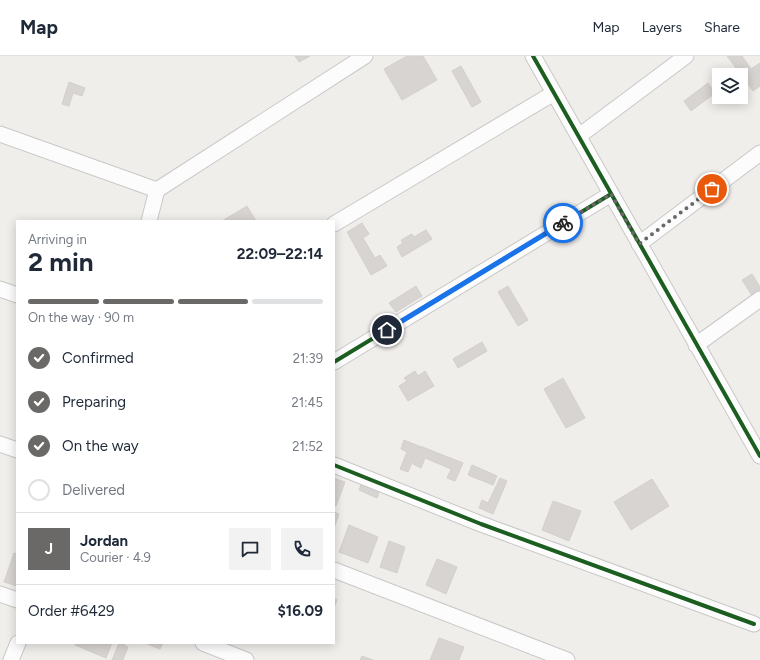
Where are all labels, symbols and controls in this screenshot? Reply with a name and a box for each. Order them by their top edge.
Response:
text: Map [20,16,58,39]
text: Map [592,19,620,36]
text: Layers [642,19,682,36]
text: Share [704,19,740,36]
map controls [712,68,748,104]
button: layers [712,68,748,104]
pin [695,172,729,206]
icon: bag [701,178,723,200]
courier [543,203,583,243]
icon: bike [552,212,574,234]
text: Arriving in [28,232,87,247]
text: 22:09–22:14 [237,245,323,263]
text: 2 min [28,246,94,278]
text: On the way · 90 m [28,310,134,325]
pin [370,313,404,347]
icon: home [376,319,398,341]
icon: check [28,347,50,369]
text: Confirmed [62,349,134,367]
text: 21:39 [293,351,323,366]
icon: check [28,391,50,413]
text: Preparing [62,393,126,411]
text: 21:45 [292,395,323,410]
icon: check [28,435,50,457]
text: On the way [62,437,139,455]
text: 21:52 [292,439,323,454]
text: Delivered [62,481,125,499]
button: chat [229,528,271,570]
button: phone [281,528,323,570]
text: Jordan [80,532,128,550]
text: J [45,540,53,558]
text: Courier · 4.9 [80,550,151,565]
text: Order #6429 [28,602,115,620]
text: $16.09 [278,602,323,620]

